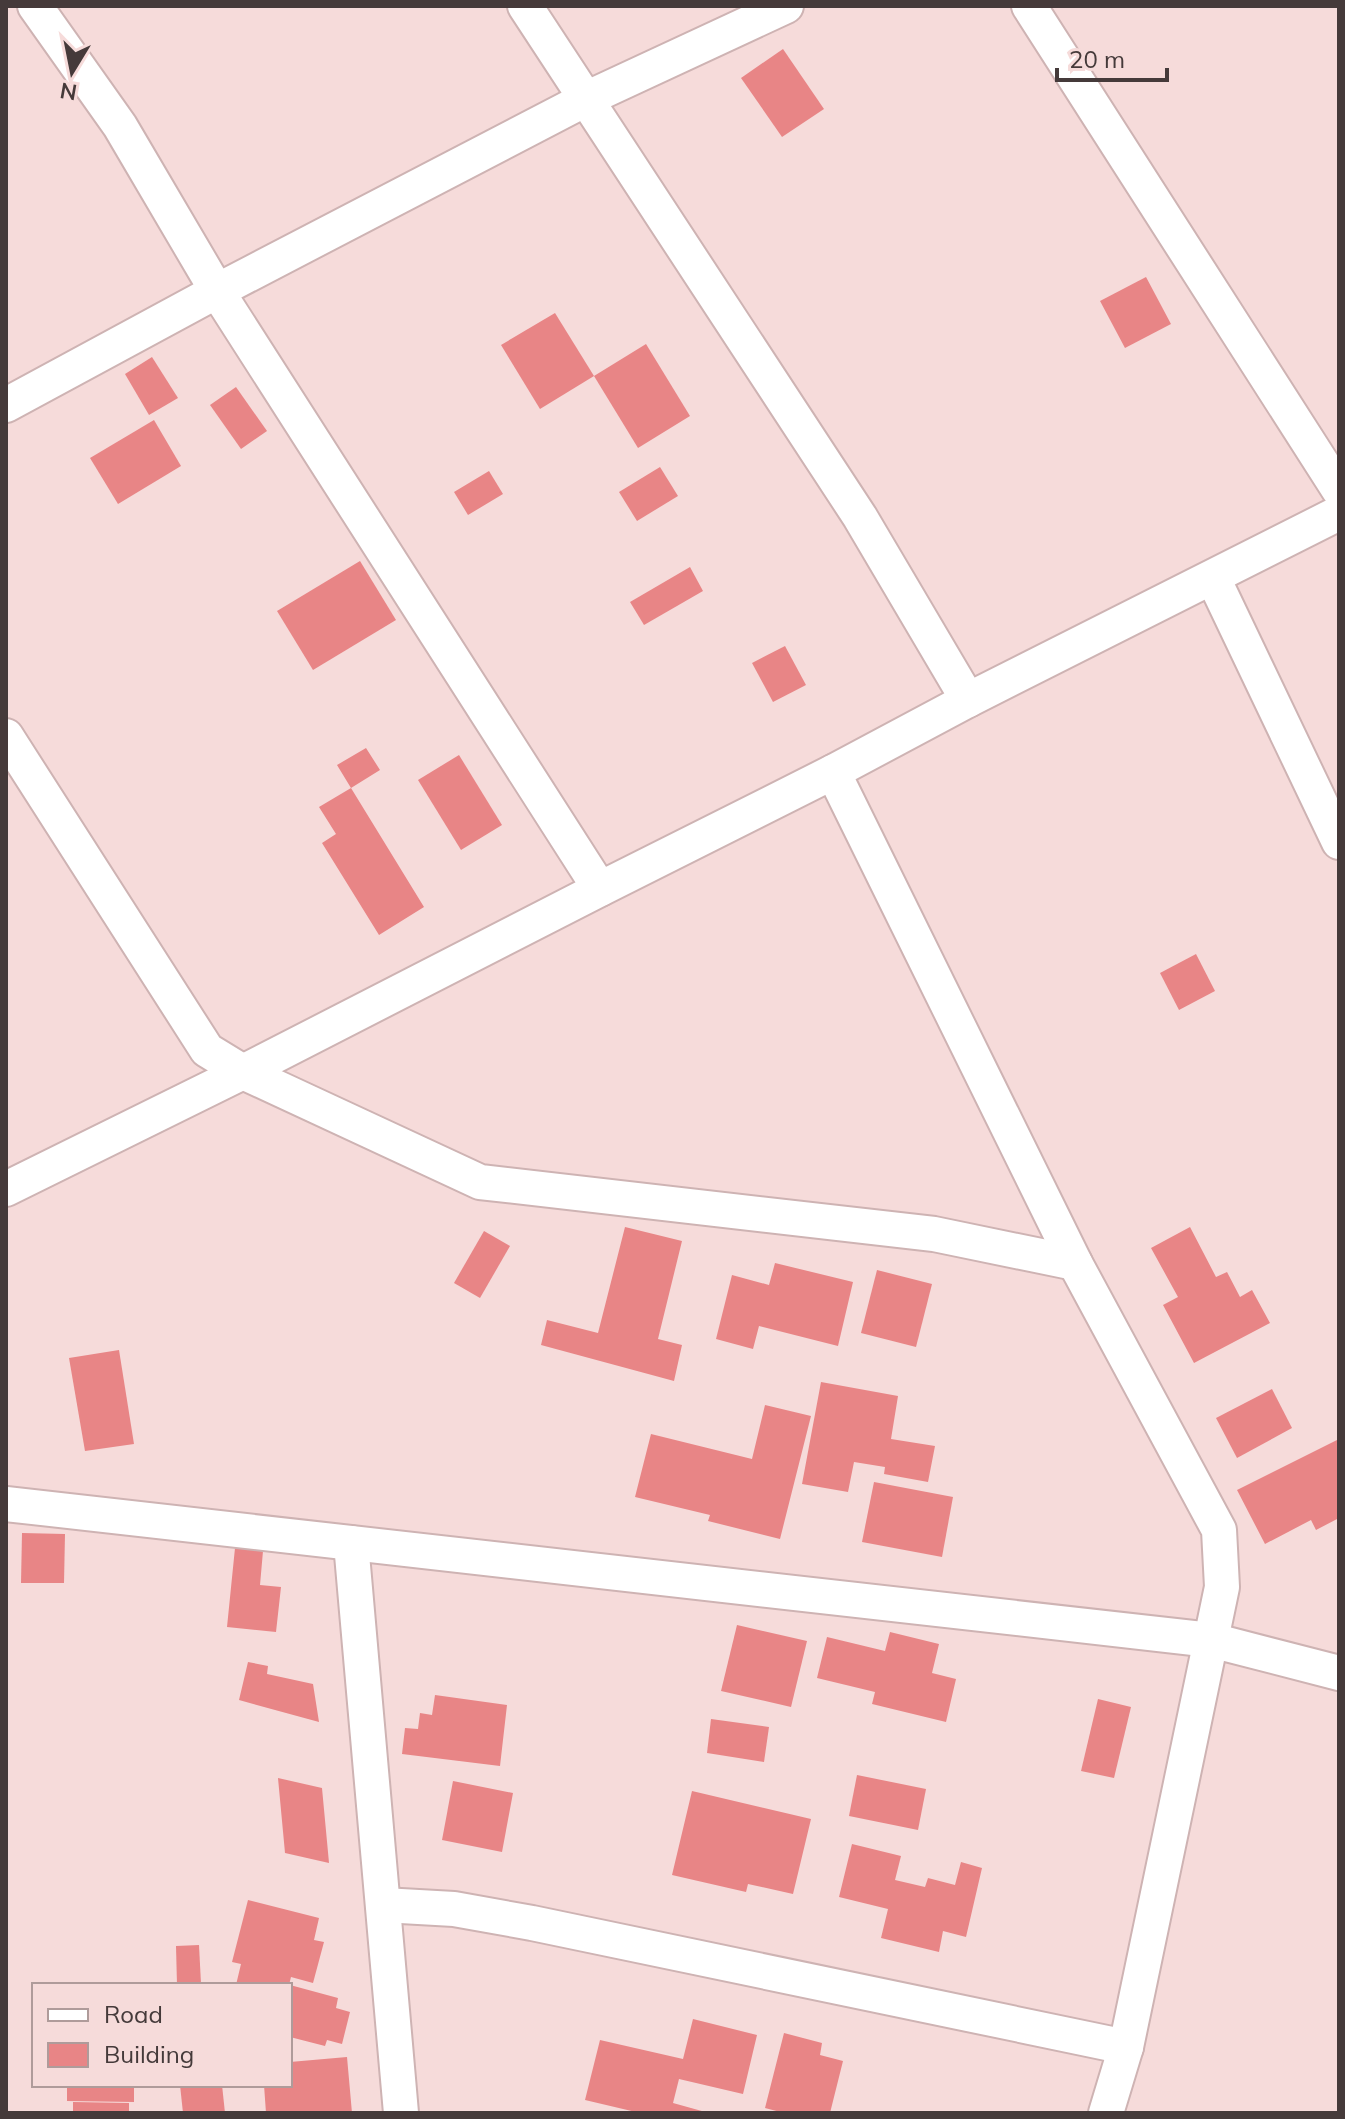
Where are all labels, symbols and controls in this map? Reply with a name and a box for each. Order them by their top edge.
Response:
north arrow [32,32,112,112]
scale bar [1057,32,1167,82]
text: 20 m [1069,44,1125,74]
text: N [58,76,79,107]
legend [32,1983,292,2087]
text: Road [104,1999,163,2029]
text: Building [104,2039,194,2069]

